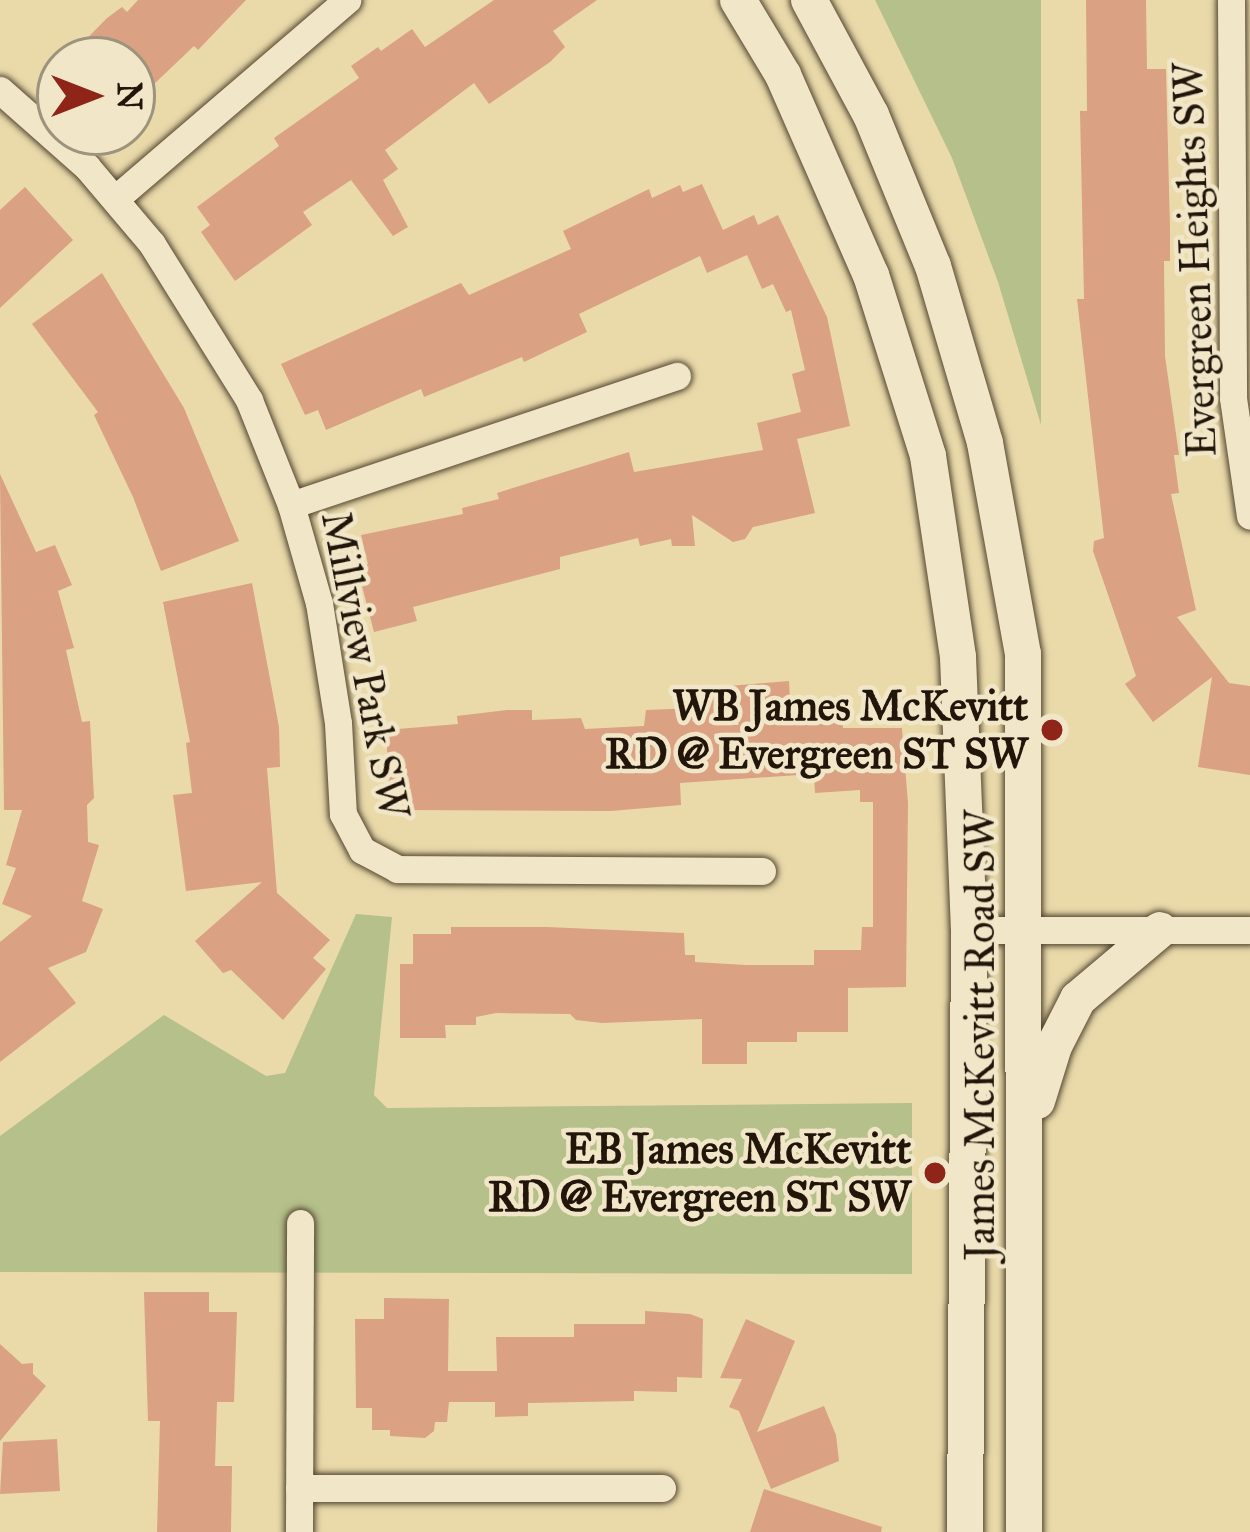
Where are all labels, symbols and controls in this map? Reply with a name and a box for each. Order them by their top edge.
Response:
north arrow [36,36,156,156]
street label: Evergreen Heights SW [1163,62,1227,458]
text: N [109,82,149,110]
street label: Millview Park SW [311,507,419,823]
place label: WB James McKevitt RD @ Evergreen ST SW [605,681,1028,780]
marker: WB James McKevitt RD @ Evergreen ST SW [1039,717,1065,743]
street label: James McKevitt Road SW [955,810,1005,1260]
place label: EB James McKevitt RD @ Evergreen ST SW [488,1124,911,1222]
marker: EB James McKevitt RD @ Evergreen ST SW [922,1160,948,1186]

